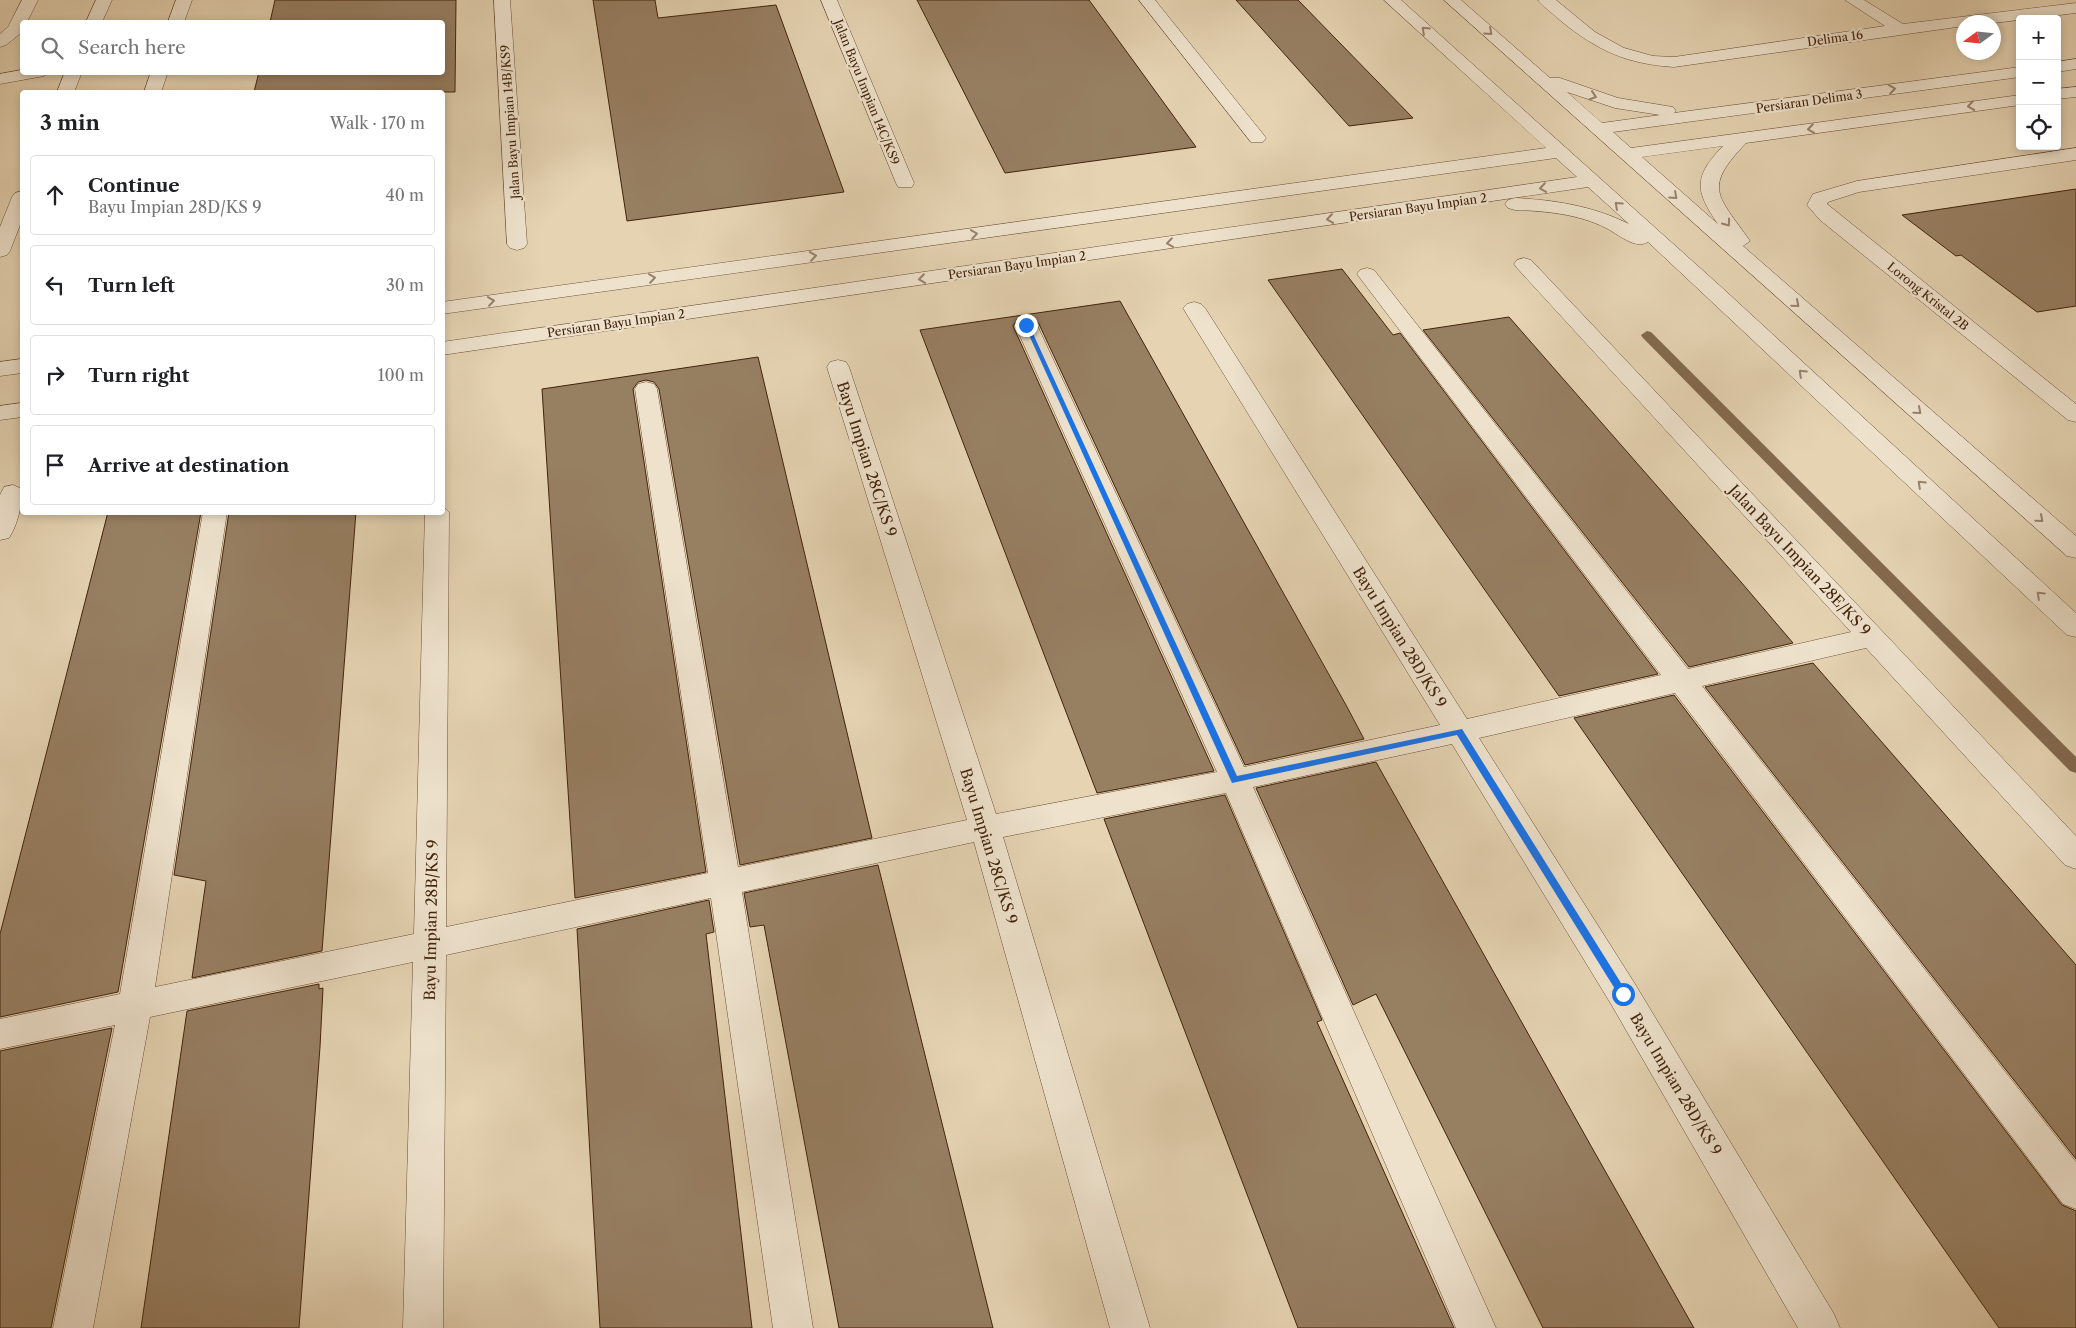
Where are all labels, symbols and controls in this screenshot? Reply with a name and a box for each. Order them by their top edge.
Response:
street label: Jalan Bayu Impian 14C/KS9 [830,15,903,167]
north arrow [1956,15,2001,60]
map controls [2016,15,2061,150]
button: + [2016,15,2061,60]
search box [20,20,445,75]
one-way arrow [1421,27,1430,36]
one-way arrow [1483,27,1492,36]
street label: Delima 16 [1806,27,1864,49]
icon: search [38,34,66,62]
text: Search here [78,36,186,59]
street label: Jalan Bayu Impian 14B/KS9 [497,44,523,202]
button: − [2016,60,2061,105]
one-way arrow [1889,84,1897,95]
street label: Persiaran Delima 3 [1755,86,1863,116]
one-way arrow [1588,90,1596,100]
one-way arrow [1967,101,1976,111]
button: locate [2016,105,2061,150]
text: 3 min [40,110,100,135]
text: Walk · 170 m [330,113,425,133]
one-way arrow [1806,123,1814,134]
text: Continue [88,174,180,197]
icon: ahead [41,181,69,209]
one-way arrow [1539,183,1547,193]
text: 40 m [385,185,424,205]
street label: Persiaran Bayu Impian 2 [1348,190,1488,224]
one-way arrow [1669,191,1678,200]
text: Bayu Impian 28D/KS 9 [88,197,262,217]
one-way arrow [1614,202,1623,211]
one-way arrow [1326,214,1335,224]
one-way arrow [1722,217,1730,226]
one-way arrow [970,229,978,240]
one-way arrow [1165,237,1173,248]
street label: Persiaran Bayu Impian 2 [947,248,1087,282]
one-way arrow [809,251,817,262]
street label: Lorong Kristal 2B [1884,259,1972,333]
icon: left [41,271,69,299]
one-way arrow [918,273,926,284]
text: Turn left [88,274,175,297]
one-way arrow [647,274,656,284]
text: 30 m [386,275,424,295]
one-way arrow [487,296,495,307]
one-way arrow [1790,298,1799,307]
street label: Persiaran Bayu Impian 2 [546,306,686,340]
route end [1015,314,1038,337]
icon: right [41,361,69,389]
text: Turn right [88,364,189,387]
text: 100 m [378,365,424,385]
one-way arrow [1799,370,1808,379]
street label: Bayu Impian 28C/KS 9 [833,379,901,539]
one-way arrow [1912,406,1921,414]
icon: arrive [41,451,69,479]
text: Arrive at destination [88,454,289,477]
street label: Jalan Bayu Impian 28E/KS 9 [1724,479,1875,640]
one-way arrow [1918,481,1927,490]
one-way arrow [2034,513,2043,522]
street label: Bayu Impian 28D/KS 9 [1349,563,1451,711]
one-way arrow [2037,592,2046,601]
street label: Bayu Impian 28C/KS 9 [956,766,1022,926]
street label: Bayu Impian 28B/KS 9 [420,839,442,1001]
route start [1612,983,1635,1006]
street label: Bayu Impian 28D/KS 9 [1626,1009,1726,1159]

